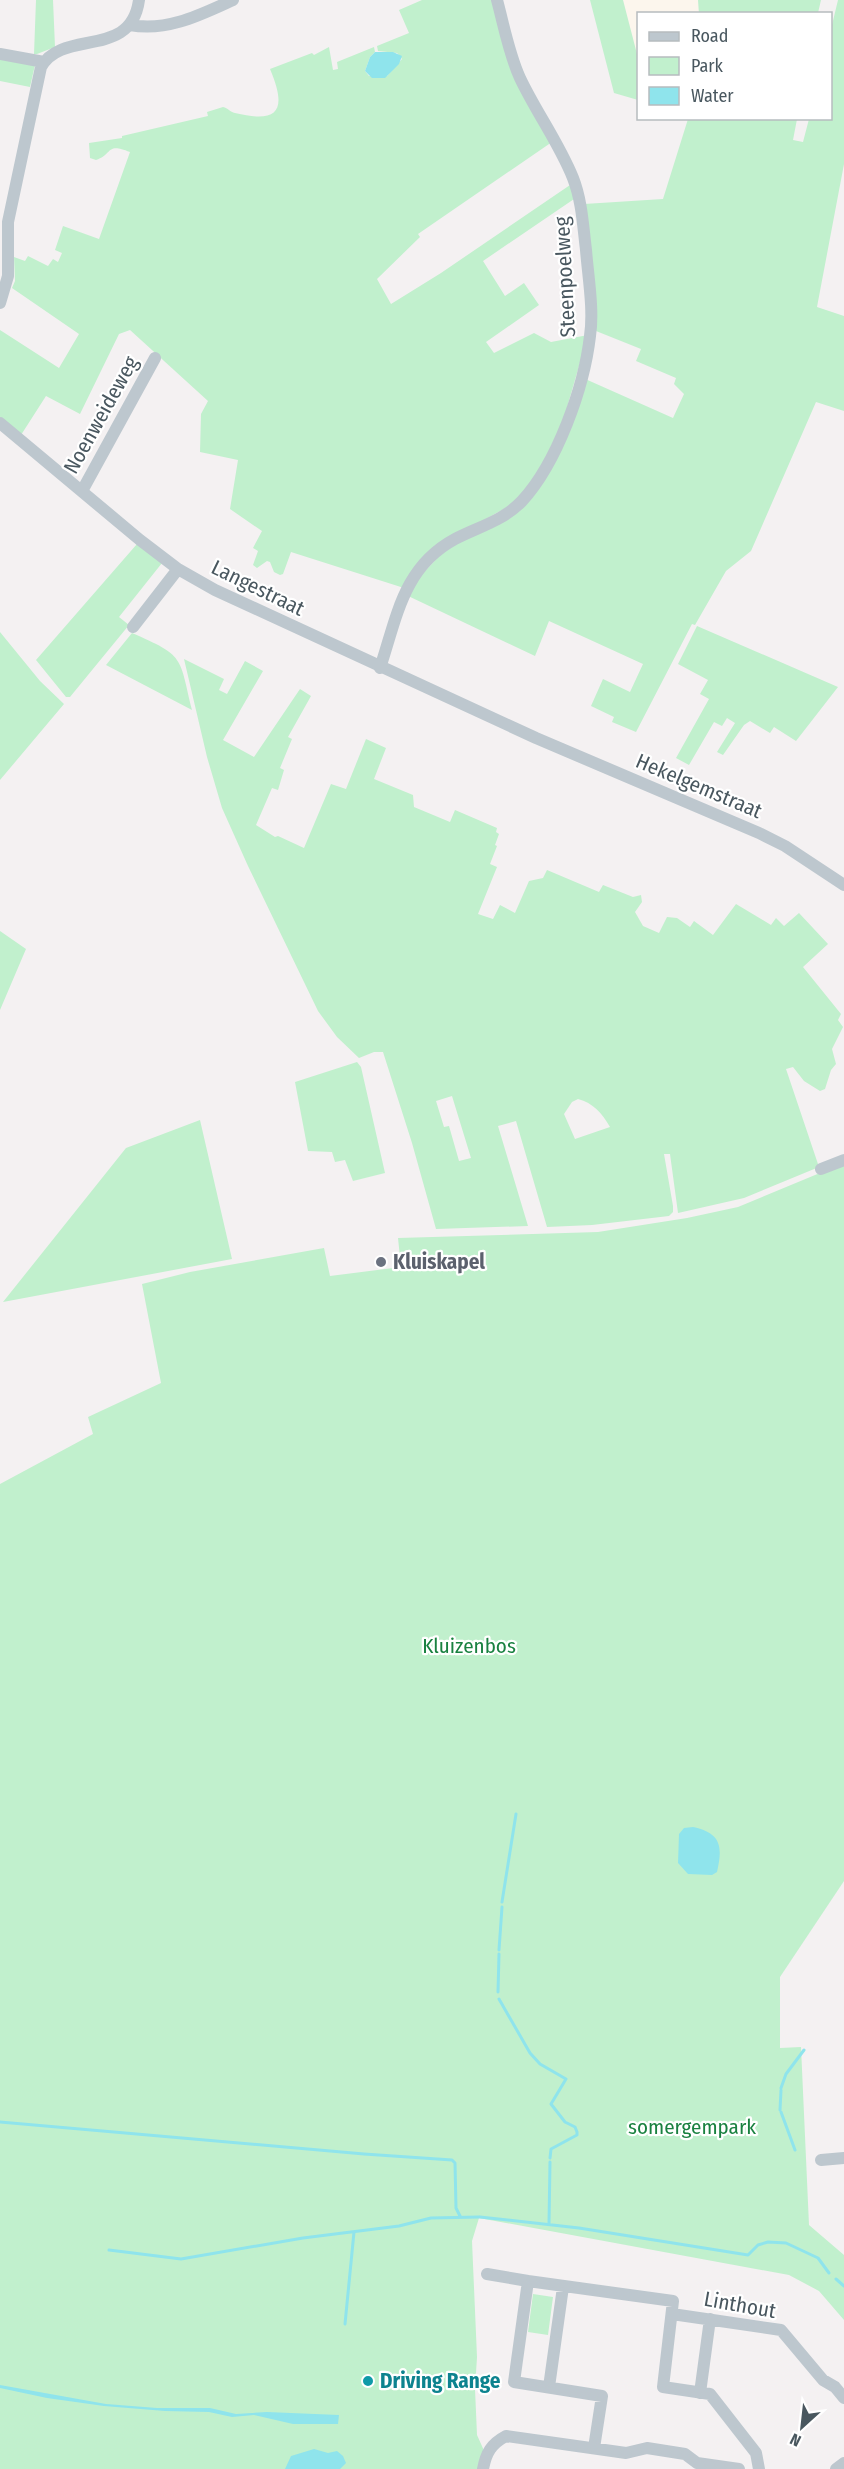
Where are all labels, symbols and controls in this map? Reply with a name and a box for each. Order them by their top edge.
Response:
legend [637,12,832,120]
text: Road [691,25,728,47]
text: Park [691,55,724,77]
text: Water [691,85,734,107]
street label: Steenpoelweg [549,216,581,338]
street label: Noenweideweg [58,352,144,478]
street label: Langestraat [207,554,309,622]
street label: Hekelgemstraat [632,748,766,824]
place label: Kluiskapel [393,1249,485,1275]
marker: Kluiskapel [374,1255,388,1269]
park label: Kluizenbos [422,1633,516,1659]
park label: somergempark [628,2114,756,2140]
street label: Linthout [702,2286,778,2324]
place label: Driving Range [380,2368,501,2394]
marker: Driving Range [361,2374,375,2388]
north arrow [772,2397,832,2457]
text: N [787,2429,804,2451]

